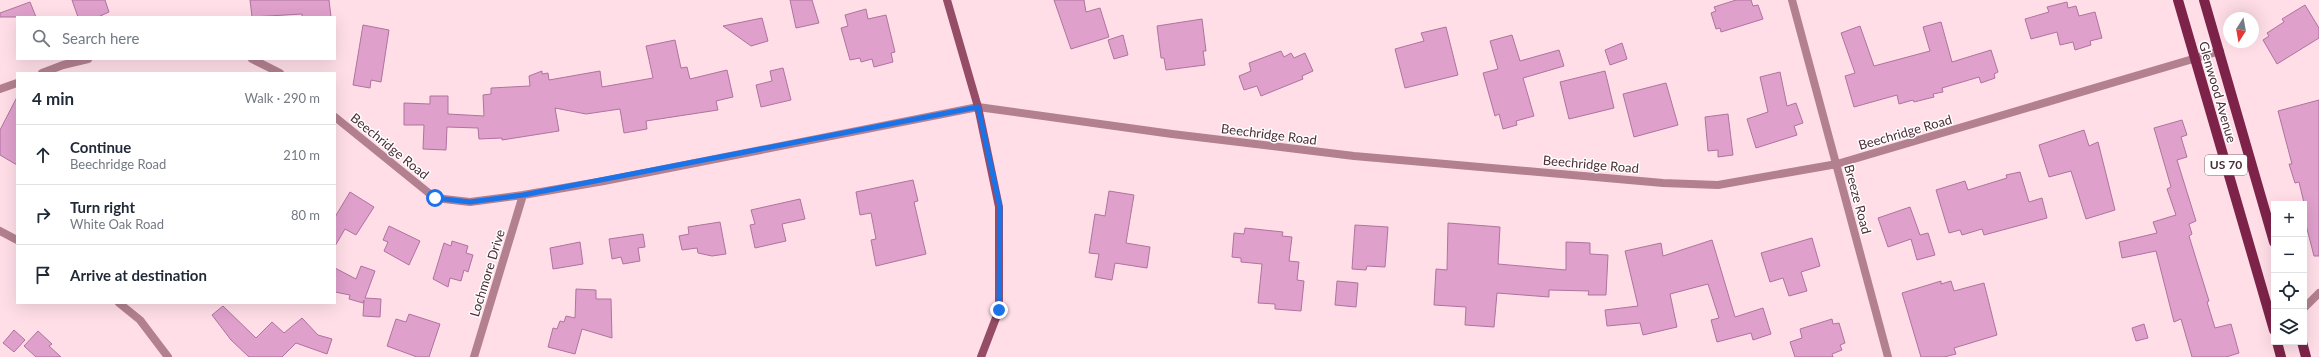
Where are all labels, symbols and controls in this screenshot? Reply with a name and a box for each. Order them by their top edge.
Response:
north arrow [2223,12,2259,48]
search box [16,16,336,60]
icon: search [30,27,52,49]
text: Search here [62,29,139,47]
street label: Glenwood Avenue [2196,39,2240,145]
text: 4 min [32,88,74,109]
text: Walk · 290 m [244,90,320,106]
street label: Beechridge Road [348,109,432,183]
street label: Beechridge Road [1857,111,1953,153]
street label: Beechridge Road [1220,120,1318,148]
text: Continue [70,138,131,156]
icon: ahead [32,144,54,166]
text: 210 m [283,147,320,163]
street label: Beechridge Road [1542,152,1640,176]
road number: US 70 [2205,155,2247,175]
text: Beechridge Road [70,156,166,172]
street label: Breeze Road [1841,163,1875,235]
route start [426,189,444,207]
text: Turn right [70,198,135,216]
map controls [2271,201,2307,345]
button: + [2271,201,2307,237]
icon: right [32,204,54,226]
text: 80 m [291,207,320,223]
text: White Oak Road [70,216,164,232]
street label: Lochmore Drive [466,227,508,319]
button: − [2271,237,2307,273]
icon: arrive [32,264,54,286]
text: Arrive at destination [70,266,207,284]
button: locate [2271,273,2307,309]
route end [990,301,1008,319]
button: layers [2271,309,2307,345]

